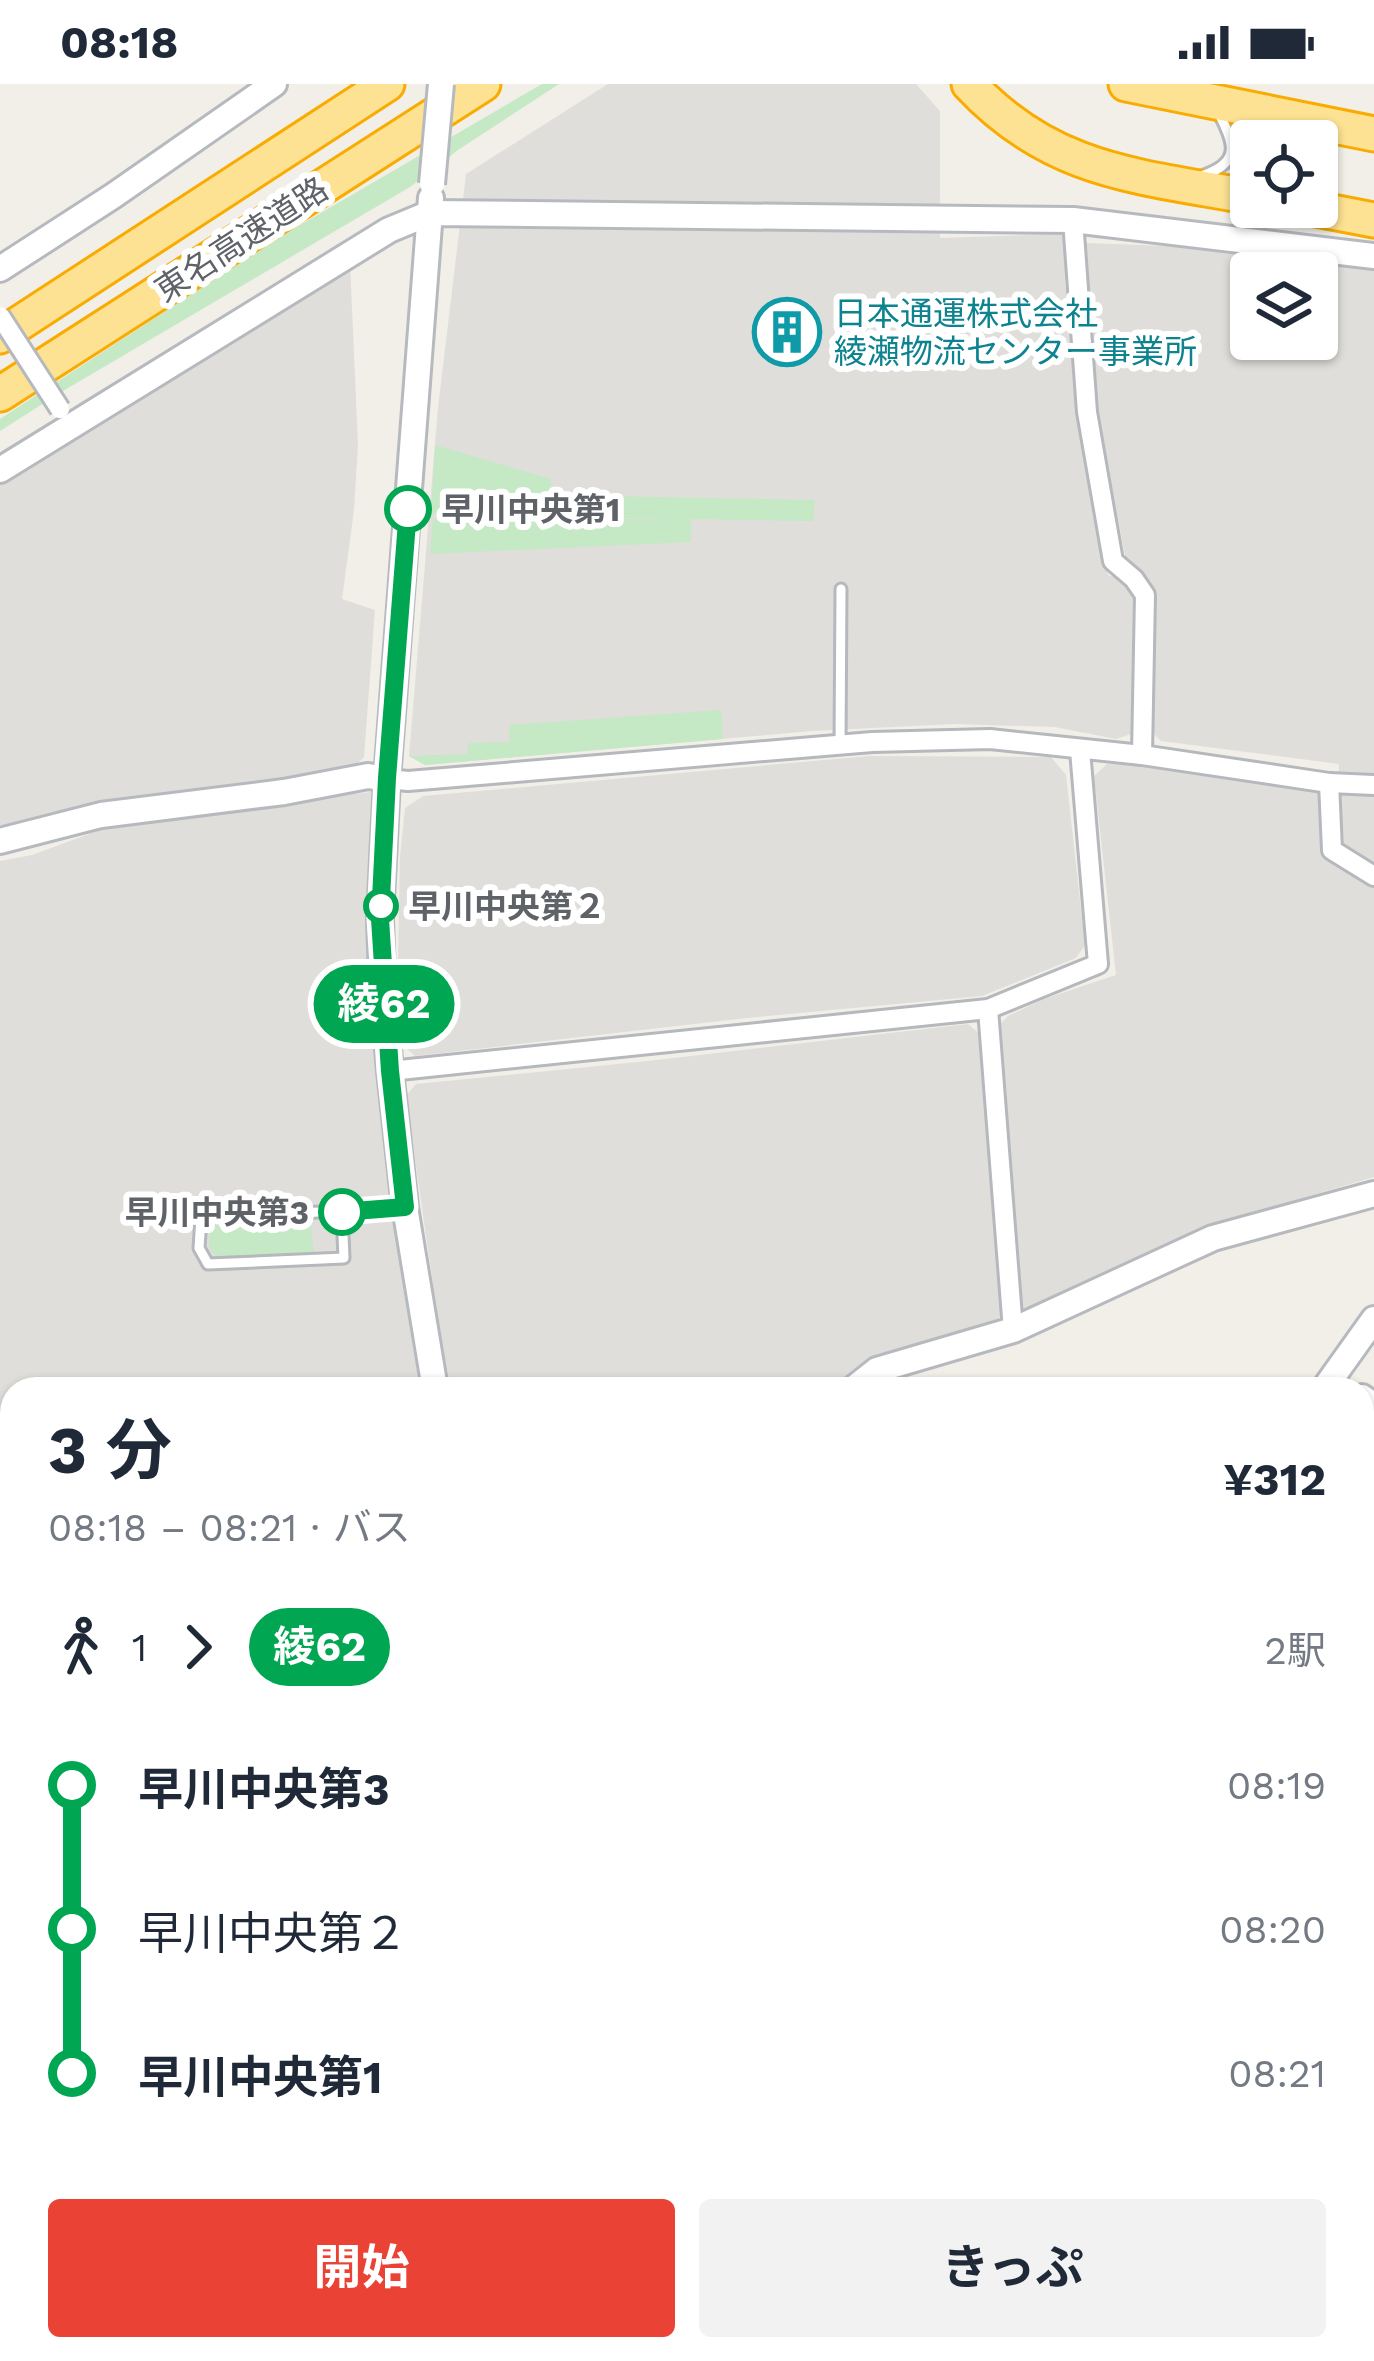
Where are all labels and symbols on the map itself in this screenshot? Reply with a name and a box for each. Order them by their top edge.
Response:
street label: 東名高速道路 [148,169,335,310]
place label: 日本通運株式会社 綾瀬物流センター事業所 [834,294,1197,371]
building icon: 日本通運株式会社 綾瀬物流センター事業所 [752,297,822,367]
marker: 早川中央第1 [386,487,430,531]
place label: 早川中央第1 [441,490,620,529]
place label: 早川中央第２ [408,887,606,926]
marker: 早川中央第２ [365,890,397,922]
line badge: 綾62 [315,965,453,1043]
marker: 早川中央第3 [320,1190,364,1234]
place label: 早川中央第3 [124,1193,309,1232]

